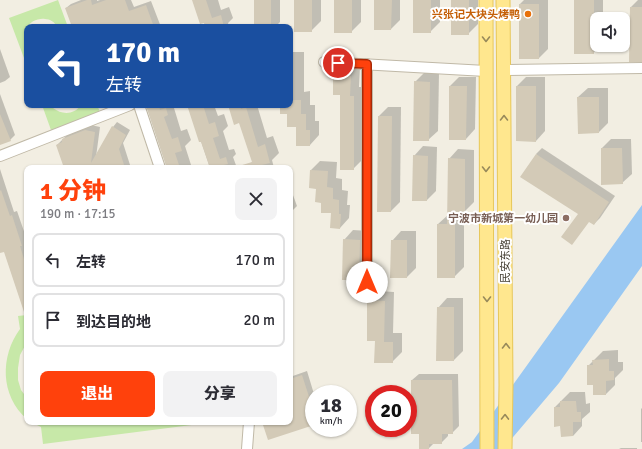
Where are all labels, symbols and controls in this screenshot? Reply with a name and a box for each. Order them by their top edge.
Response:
place label: 兴张记大块头烤鸭 [432,8,520,21]
marker: 兴张记大块头烤鸭 [523,9,533,19]
map controls [590,12,630,52]
button: sound [590,12,630,52]
text: 170 m [106,36,180,70]
one-way arrow [482,36,490,42]
icon: left [40,40,92,92]
pin [321,46,355,80]
icon: arrive [327,52,349,74]
text: 左转 [106,74,142,96]
one-way arrow [500,115,508,121]
one-way arrow [482,166,490,172]
text: 1 分钟 [40,176,106,206]
button: close [235,178,277,220]
text: 190 m · 17:15 [40,206,116,222]
place label: 宁波市新城第一幼儿园 [448,212,558,225]
marker: 宁波市新城第一幼儿园 [561,213,571,223]
street label: 民安东路 [499,239,512,283]
icon: left [42,249,64,271]
text: 170 m [235,251,275,269]
text: 左转 [76,253,106,271]
position arrow [346,261,388,303]
one-way arrow [483,296,491,302]
icon: arrive [42,309,64,331]
text: 20 m [244,311,275,329]
text: 到达目的地 [76,313,151,331]
one-way arrow [502,343,510,349]
button: 退出 [40,371,155,417]
button: 分享 [163,371,277,417]
speed limit sign: 20 [365,385,417,437]
text: 18 [320,393,342,418]
one-way arrow [501,414,509,420]
text: km/h [320,415,342,427]

